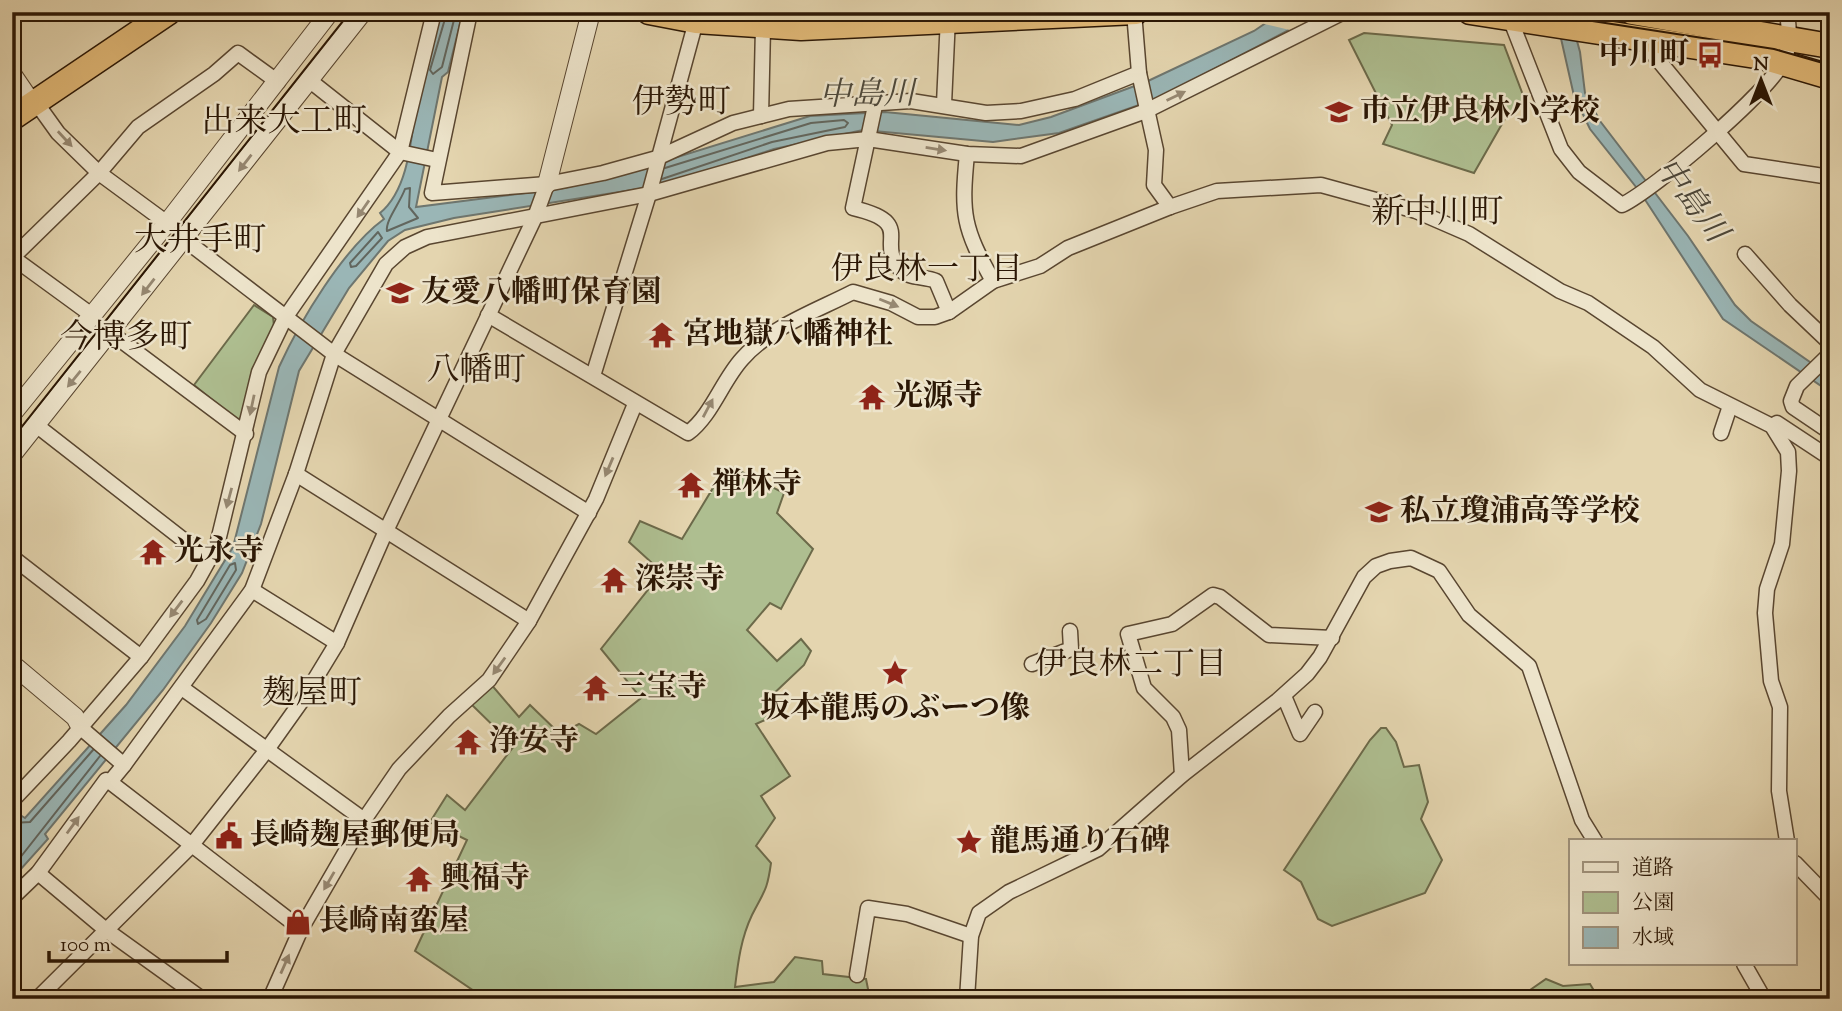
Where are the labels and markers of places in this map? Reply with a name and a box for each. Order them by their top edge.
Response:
place label: 中川町 [1599,34,1689,77]
bus stop icon: 中川町 [1695,40,1725,70]
place label: 市立伊良林小学校 [1360,91,1600,134]
school or university icon: 市立伊良林小学校 [1324,97,1354,127]
place label: 友愛八幡町保育園 [421,272,661,315]
school or university icon: 友愛八幡町保育園 [385,278,415,308]
place label: 宮地嶽八幡神社 [683,314,893,357]
temple icon: 宮地嶽八幡神社 [647,320,677,350]
place label: 光源寺 [893,376,983,419]
temple icon: 光源寺 [857,382,887,412]
place label: 禅林寺 [712,464,802,507]
temple icon: 禅林寺 [676,470,706,500]
place label: 私立瓊浦高等学校 [1400,491,1640,534]
school or university icon: 私立瓊浦高等学校 [1364,497,1394,527]
place label: 光永寺 [174,531,264,574]
temple icon: 光永寺 [138,537,168,567]
place label: 深崇寺 [635,559,725,602]
temple icon: 深崇寺 [599,565,629,595]
place icon: 坂本龍馬のぶーつ像 [880,658,910,688]
place label: 三宝寺 [617,667,707,710]
temple icon: 三宝寺 [581,673,611,703]
place label: 坂本龍馬のぶーつ像 [760,688,1030,731]
place label: 浄安寺 [489,721,579,764]
temple icon: 浄安寺 [453,727,483,757]
place label: 長崎麹屋郵便局 [250,815,460,858]
public building icon: 長崎麹屋郵便局 [214,821,244,851]
place label: 龍馬通り石碑 [990,821,1170,864]
place icon: 龍馬通り石碑 [954,827,984,857]
place label: 興福寺 [440,858,530,901]
temple icon: 興福寺 [404,864,434,894]
place label: 長崎南蛮屋 [319,901,469,944]
shop icon: 長崎南蛮屋 [283,907,313,937]

